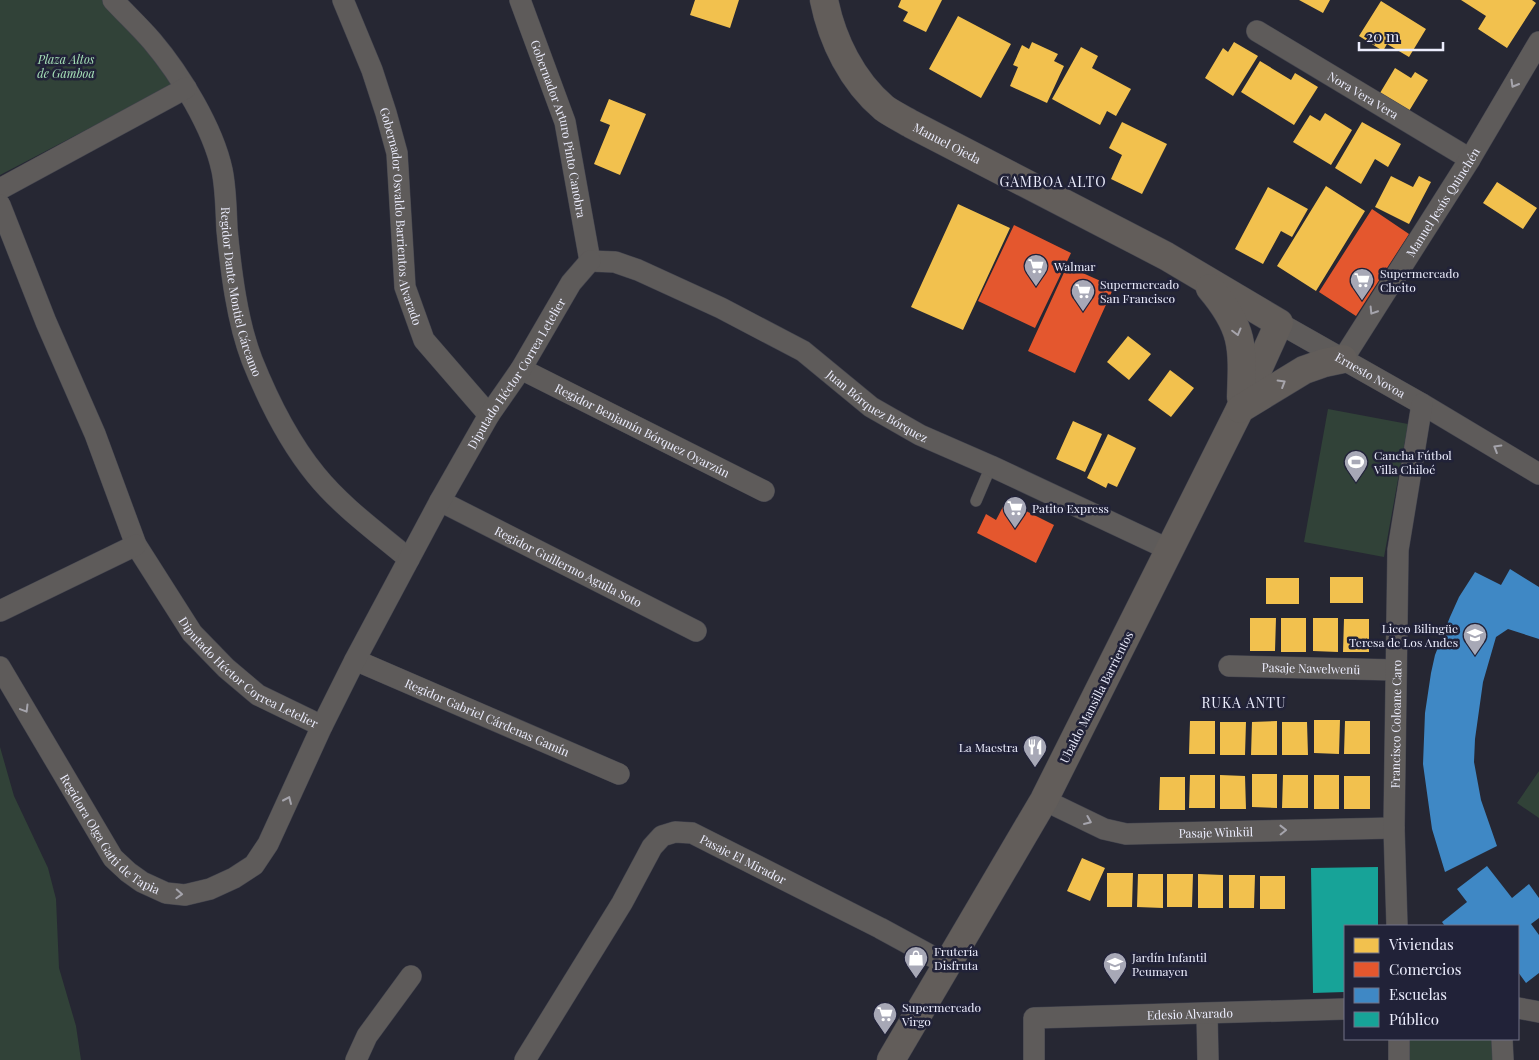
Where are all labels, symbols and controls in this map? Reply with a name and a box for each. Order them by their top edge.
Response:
scale bar [1359,20,1443,52]
text: 20 m [1366,26,1400,46]
street label: Gobernador Arturo Pinto Canobra [527,38,590,219]
park label: Plaza Altos de Gamboa [37,51,95,81]
street label: Nora Vera Vera [1325,68,1402,122]
one-way arrow [1511,79,1521,88]
street label: Gobernador Osvaldo Barrientos Alvarado [377,105,426,328]
street label: Manuel Ojeda [911,119,984,167]
street label: Manuel Jesús Quinchén [1402,144,1483,260]
district label: GAMBOA ALTO [999,172,1107,191]
street label: Regidor Dante Montiel Cárcamo [218,206,266,379]
supermarket icon: Walmar [1023,253,1049,287]
place label: Walmar [1053,258,1096,274]
place label: Supermercado Cheito [1380,265,1459,295]
supermarket icon: Supermercado Cheito [1349,267,1375,301]
place label: Supermercado San Francisco [1100,276,1179,306]
supermarket icon: Supermercado San Francisco [1070,278,1096,312]
street label: Diputado Héctor Correa Letelier [463,294,569,452]
one-way arrow [1370,306,1379,315]
one-way arrow [1232,328,1242,336]
street label: Ernesto Novoa [1332,349,1408,401]
street label: Juan Bórquez Bórquez [823,365,931,446]
street label: Regidor Benjamín Bórquez Oyarzún [552,379,733,481]
one-way arrow [1277,380,1286,390]
one-way arrow [1494,445,1503,455]
place label: Cancha Fútbol Villa Chiloé [1373,447,1452,477]
sports icon: Cancha Fútbol Villa Chiloé [1343,449,1369,483]
supermarket icon: Patito Express [1002,495,1028,529]
place label: Patito Express [1032,500,1109,516]
street label: Regidor Guillermo Aguila Soto [492,522,645,610]
street label: Diputado Héctor Correa Letelier [176,614,322,731]
place label: Liceo Bilingüe Teresa de Los Andes [1349,620,1458,650]
school or university icon: Liceo Bilingüe Teresa de Los Andes [1462,622,1488,656]
street label: Ubaldo Mansilla Barrientos [1056,628,1136,766]
street label: Pasaje Nawelwenü [1261,659,1361,677]
street label: Francisco Coloane Caro [1387,659,1404,788]
street label: Regidor Gabriel Cárdenas Gamín [403,675,572,760]
district label: RUKA ANTU [1201,693,1287,712]
one-way arrow [18,704,28,713]
restaurant icon: La Maestra [1022,734,1048,768]
place label: La Maestra [959,739,1018,755]
street label: Regidora Olga Gatti de Tapia [57,771,163,897]
one-way arrow [282,796,293,805]
one-way arrow [1083,815,1092,826]
street label: Pasaje Winkül [1178,823,1254,841]
one-way arrow [1279,825,1287,836]
street label: Pasaje El Mirador [697,830,790,888]
one-way arrow [175,888,183,899]
legend [1344,925,1519,1040]
text: Viviendas [1388,934,1454,954]
place label: Frutería Disfruta [934,943,978,973]
shop icon: Frutería Disfruta [903,945,929,979]
place label: Jardín Infantil Peumayen [1131,949,1207,979]
school or university icon: Jardín Infantil Peumayen [1102,951,1128,985]
text: Comercios [1389,959,1461,979]
text: Escuelas [1389,984,1447,1004]
place label: Supermercado Virgo [901,999,981,1029]
supermarket icon: Supermercado Virgo [872,1001,898,1035]
street label: Edesio Alvarado [1147,1004,1234,1023]
text: Público [1389,1009,1439,1029]

